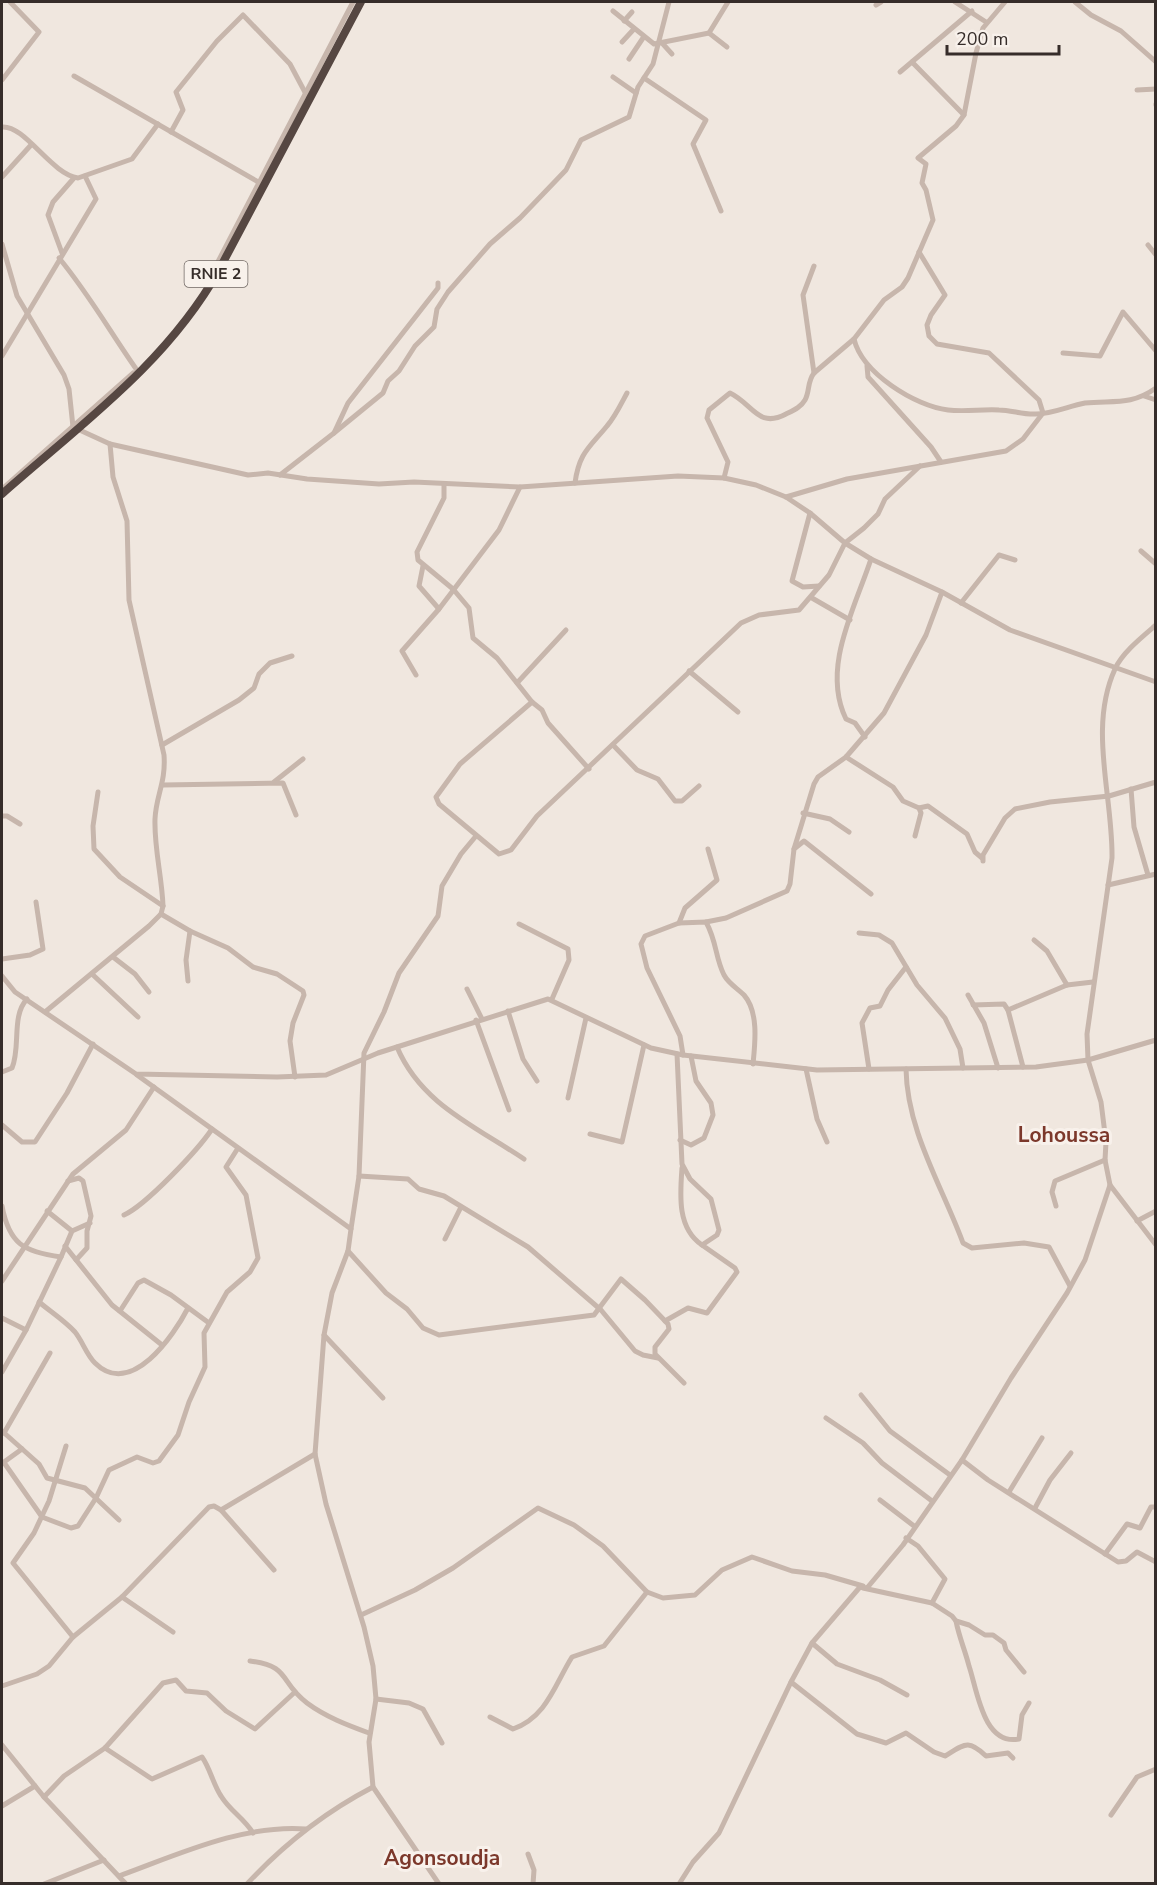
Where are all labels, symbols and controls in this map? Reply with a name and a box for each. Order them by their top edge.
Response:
scale bar [947,18,1060,56]
text: 200 m [956,27,1008,51]
road number: RNIE 2 [184,261,248,287]
district label: Lohoussa [1018,1121,1110,1149]
district label: Agonsoudja [384,1844,500,1872]

